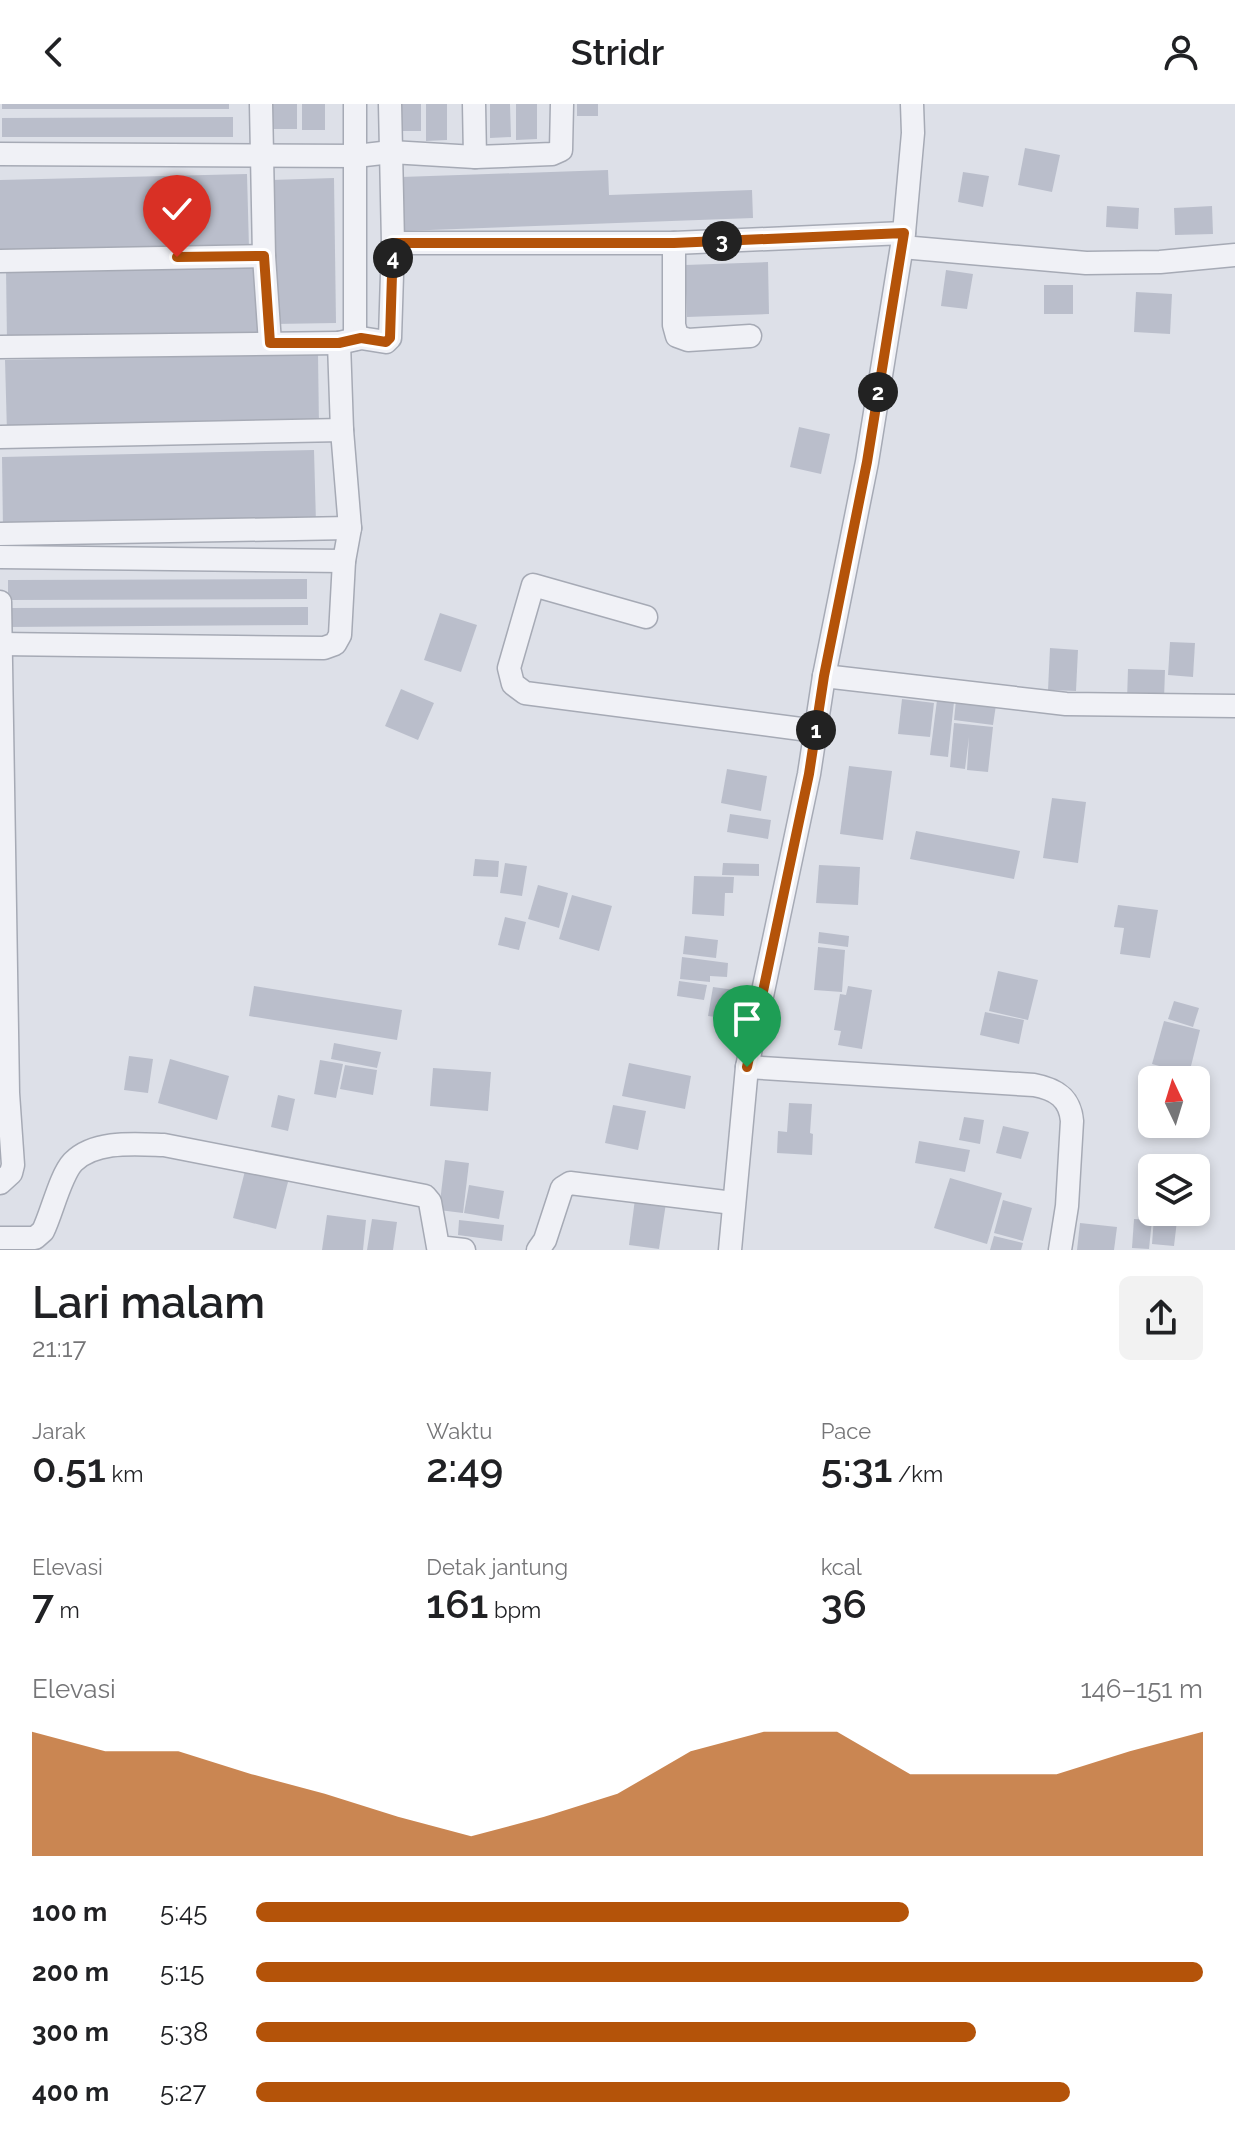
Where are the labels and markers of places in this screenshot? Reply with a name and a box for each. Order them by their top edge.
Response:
pin [143,175,211,257]
pin: 3 [702,221,742,261]
pin: 4 [373,238,413,278]
pin: 2 [858,372,898,412]
pin: 1 [796,710,836,750]
pin [713,985,781,1067]

